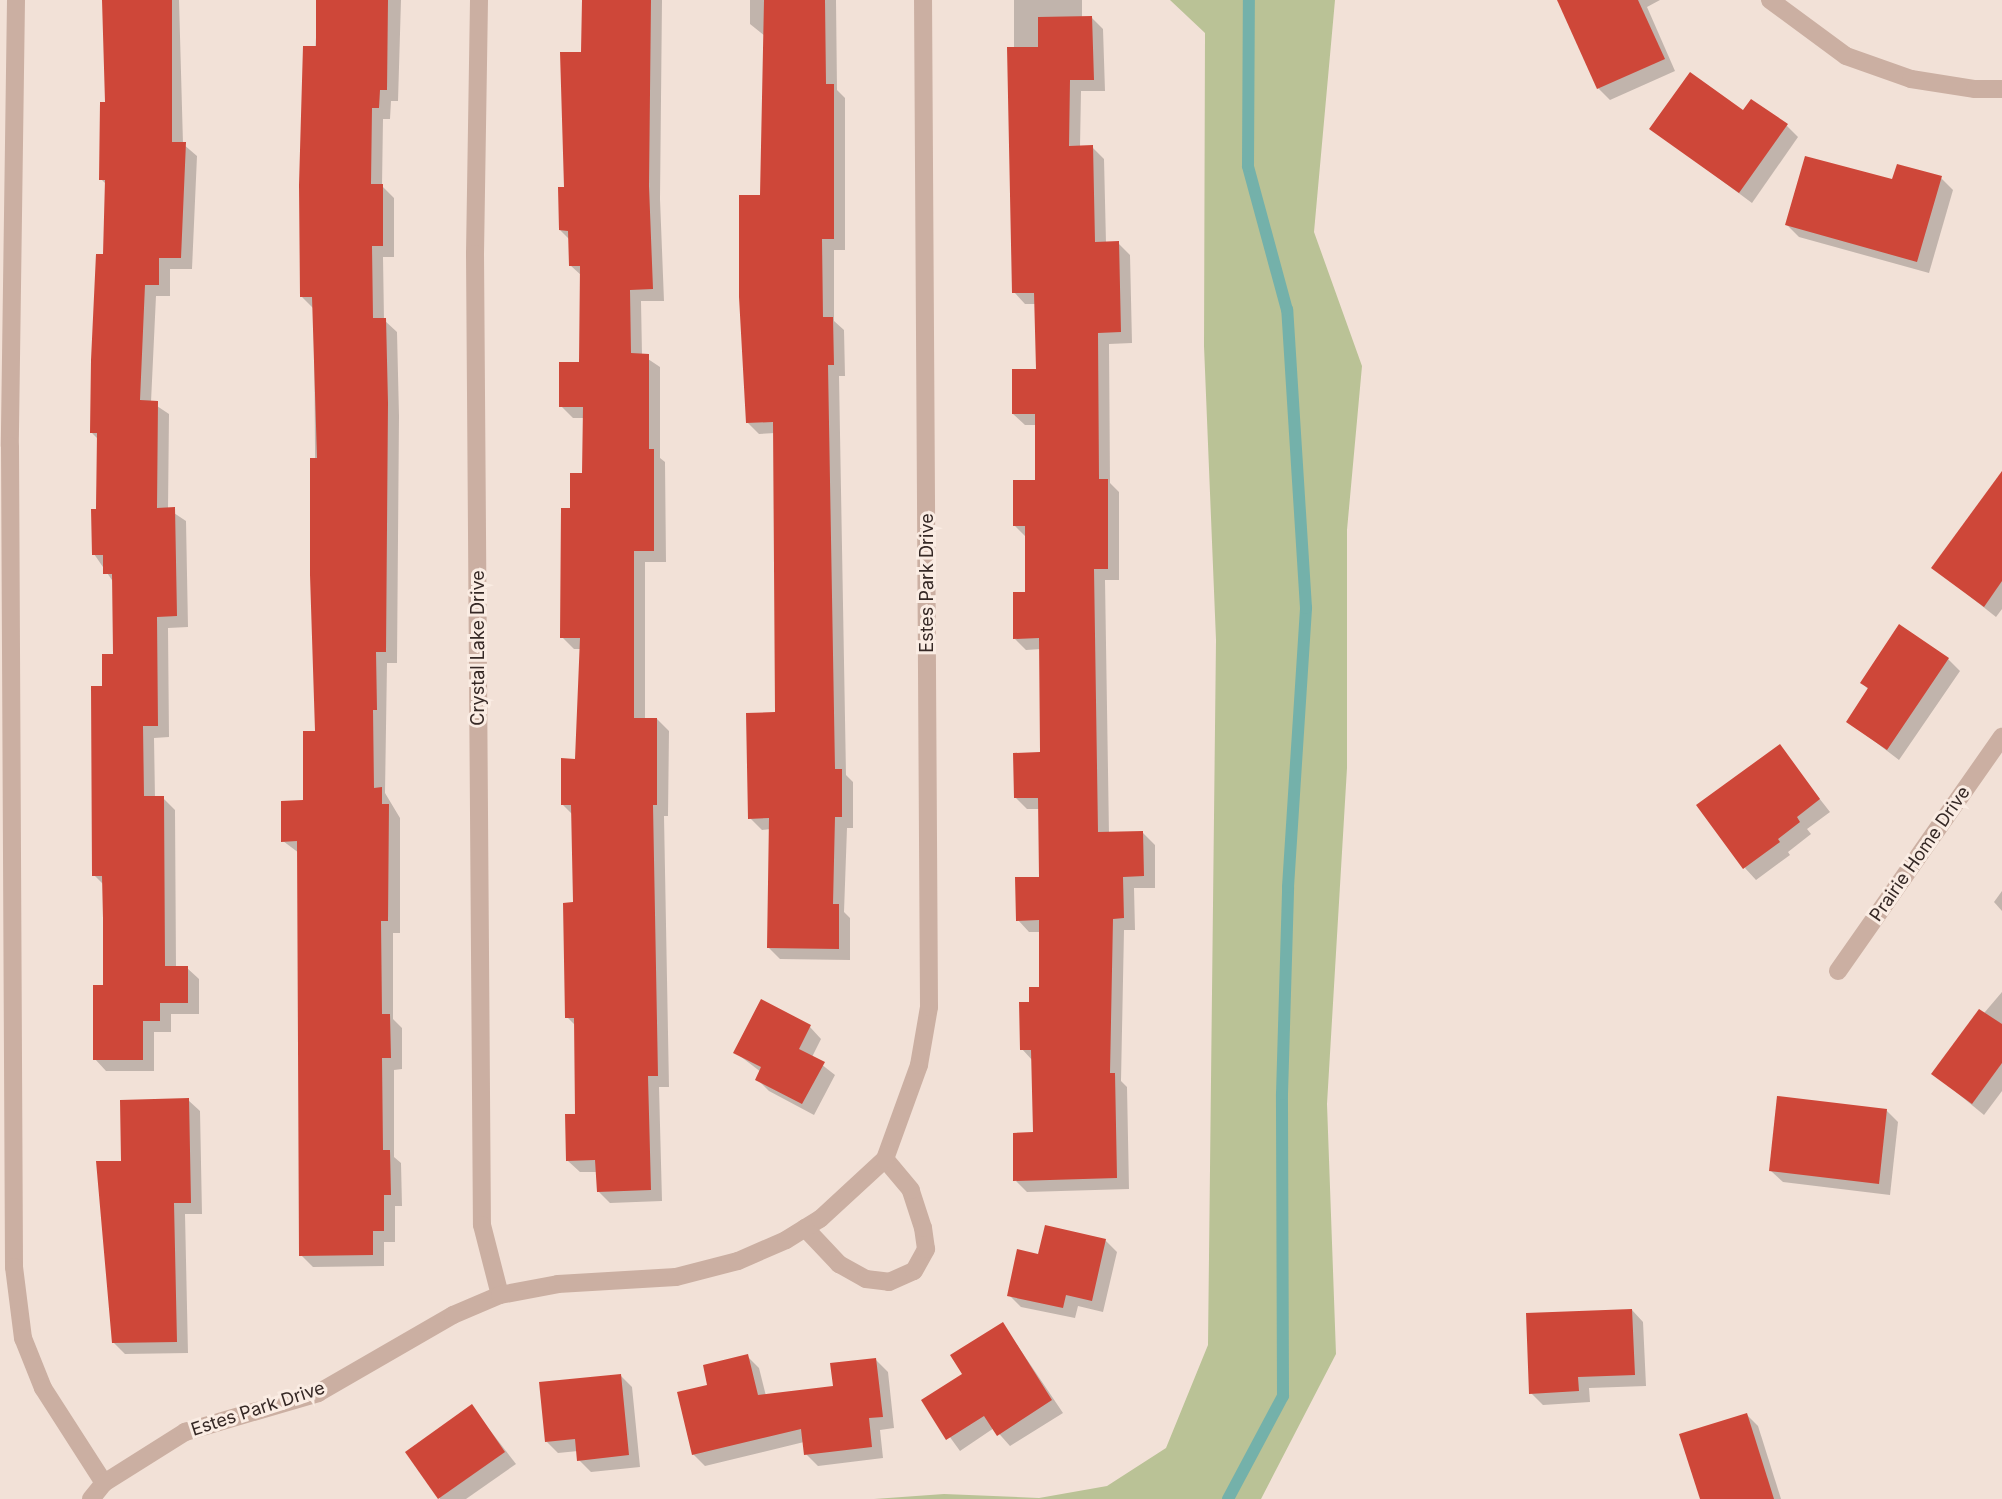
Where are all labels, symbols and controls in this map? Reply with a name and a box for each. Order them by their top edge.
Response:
street label: Estes Park Drive [916,513,938,653]
street label: Crystal Lake Drive [467,570,489,726]
street label: Prairie Home Drive [1865,782,1975,926]
street label: Estes Park Drive [188,1377,328,1441]

